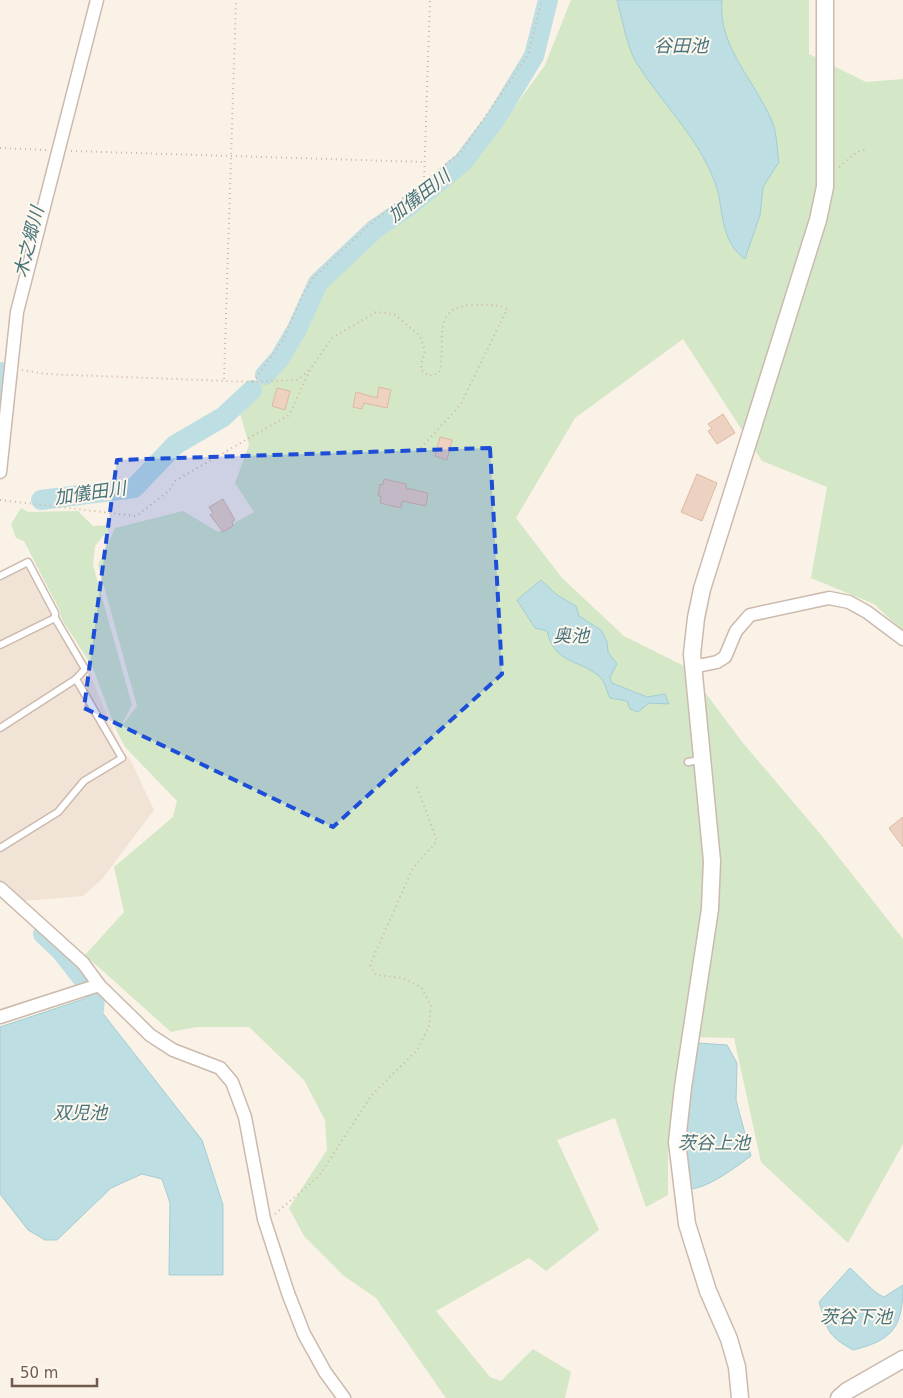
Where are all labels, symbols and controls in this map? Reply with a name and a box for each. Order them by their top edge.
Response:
water label: 谷田池 [654,35,710,56]
water label: 加儀田川 [384,164,455,226]
water label: 木之郷川 [10,202,48,279]
water label: 加儀田川 [53,477,129,508]
water label: 奥池 [553,625,591,646]
water label: 双児池 [53,1102,109,1123]
water label: 茨谷上池 [678,1132,752,1153]
water label: 茨谷下池 [820,1306,894,1327]
scale bar [12,1356,98,1388]
text: 50 m [20,1364,58,1382]

